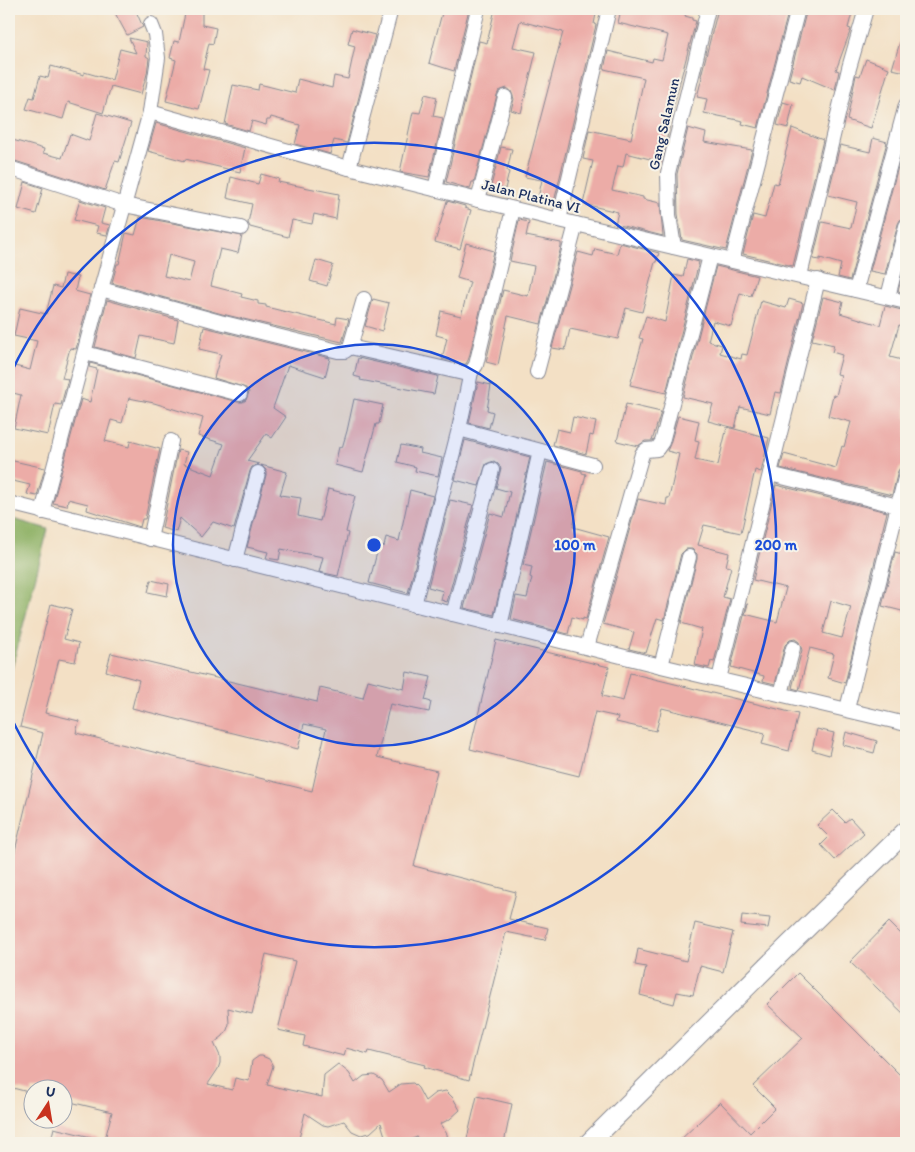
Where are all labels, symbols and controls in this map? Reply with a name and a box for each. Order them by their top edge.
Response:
street label: Gang Salamun [645,76,683,172]
street label: Jalan Platina VI [480,175,582,217]
centre of rings [365,536,383,554]
text: 100 m [554,536,596,554]
text: 200 m [755,536,798,554]
north arrow [22,1080,72,1130]
text: U [44,1082,57,1101]

